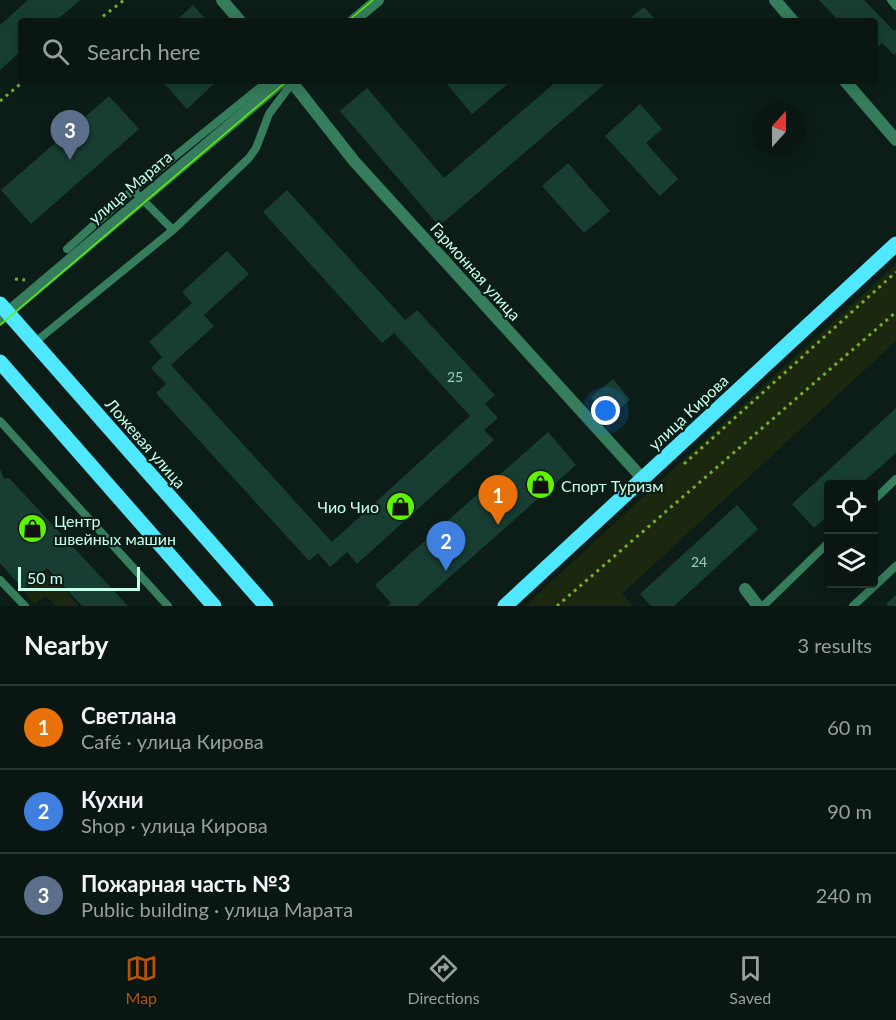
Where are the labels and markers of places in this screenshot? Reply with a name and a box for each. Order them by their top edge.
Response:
pin: 3 [50,110,90,160]
shop icon: Спорт Туризм [524,469,556,501]
pin: 1 [478,476,518,525]
place label: Спорт Туризм [561,476,664,495]
shop icon: Чио Чио [384,490,416,522]
place label: Чио Чио [317,497,379,516]
place label: Центр швейных машин [54,511,176,548]
shop icon: Центр швейных машин [17,513,49,545]
pin: 2 [426,522,466,571]

